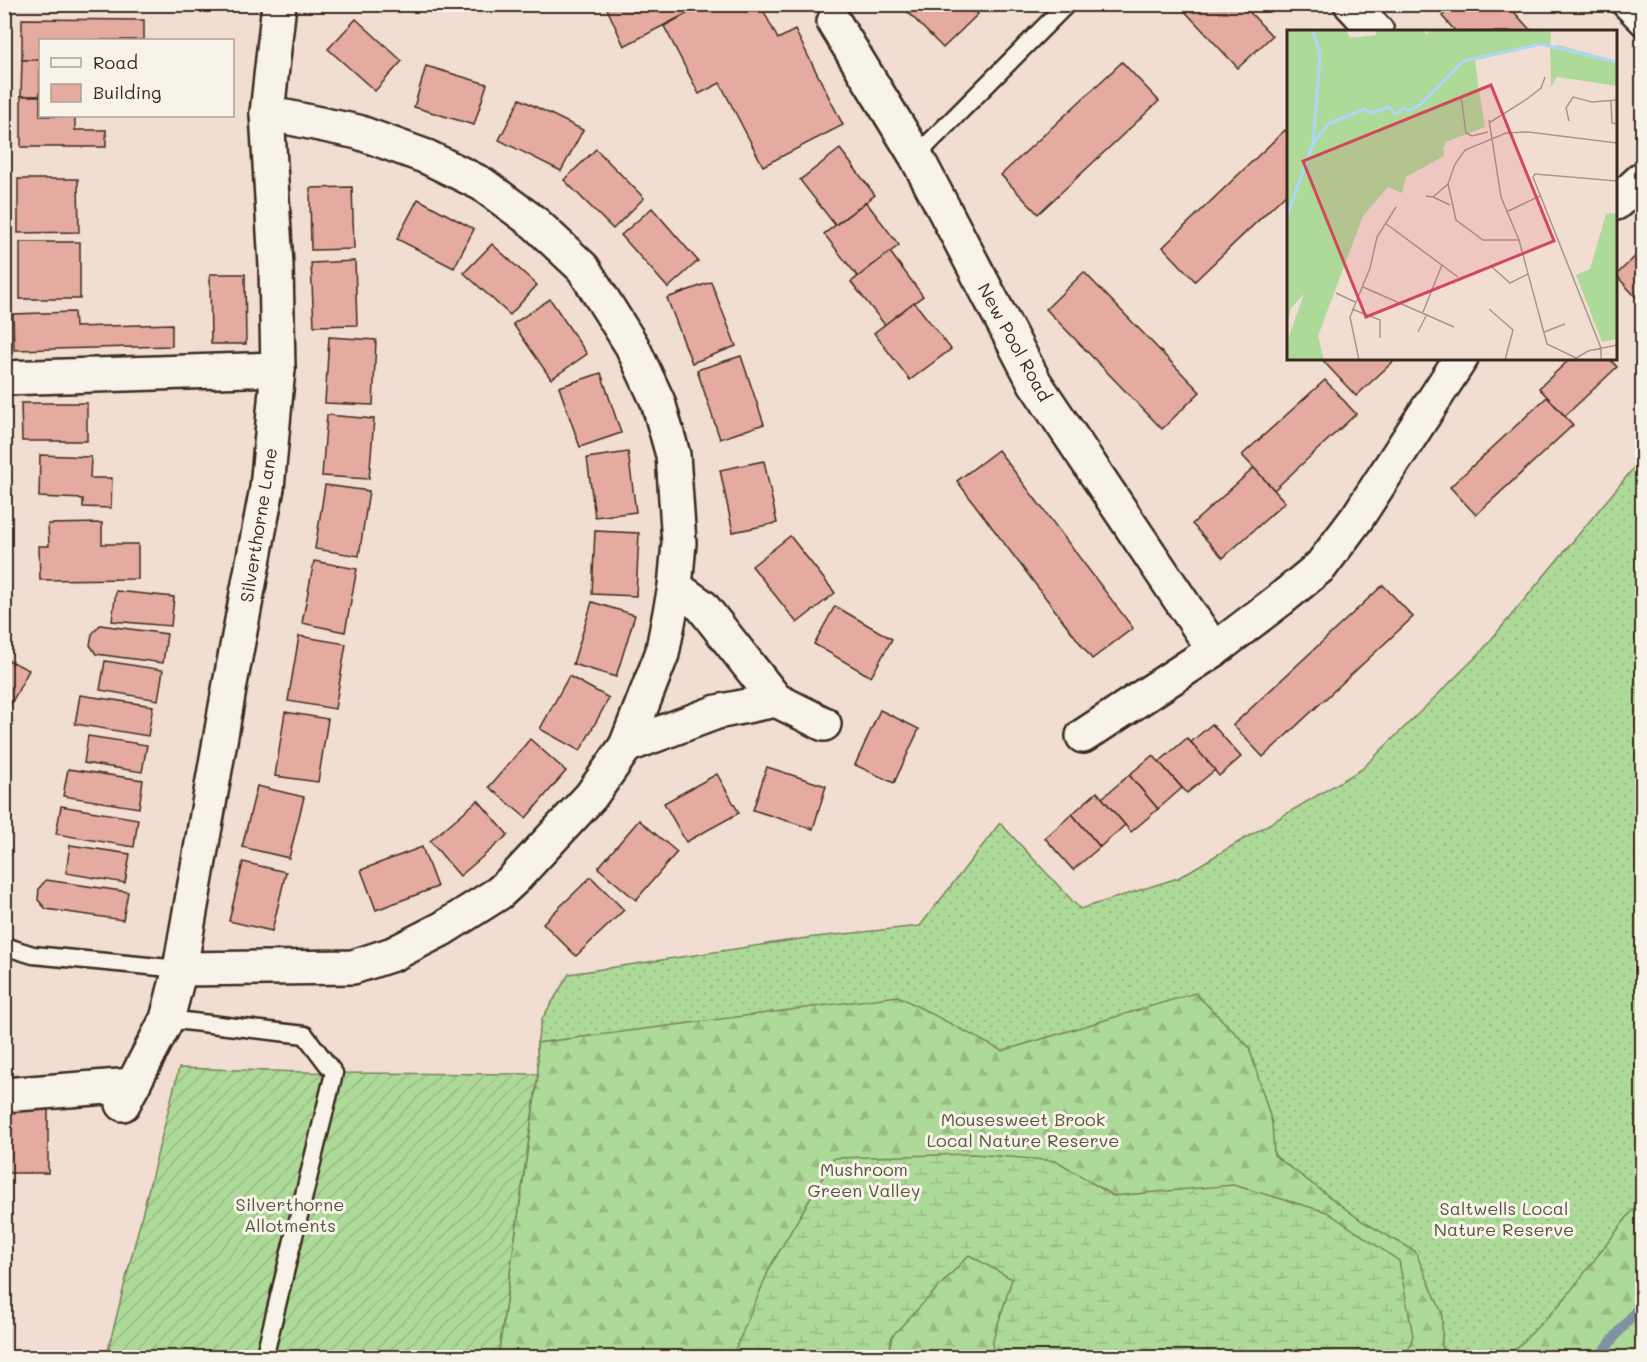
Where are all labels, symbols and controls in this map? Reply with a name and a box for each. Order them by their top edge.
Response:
inset map [1287,30,1617,360]
legend [39,39,234,117]
text: Road [93,50,138,74]
text: Building [93,80,161,104]
street label: New Pool Road [973,279,1057,405]
street label: Silverthorne Lane [234,446,282,604]
park label: Mousesweet Brook Local Nature Reserve [927,1107,1119,1152]
park label: Mushroom Green Valley [808,1157,920,1202]
park label: Silverthorne Allotments [236,1192,344,1237]
park label: Saltwells Local Nature Reserve [1434,1196,1574,1241]

